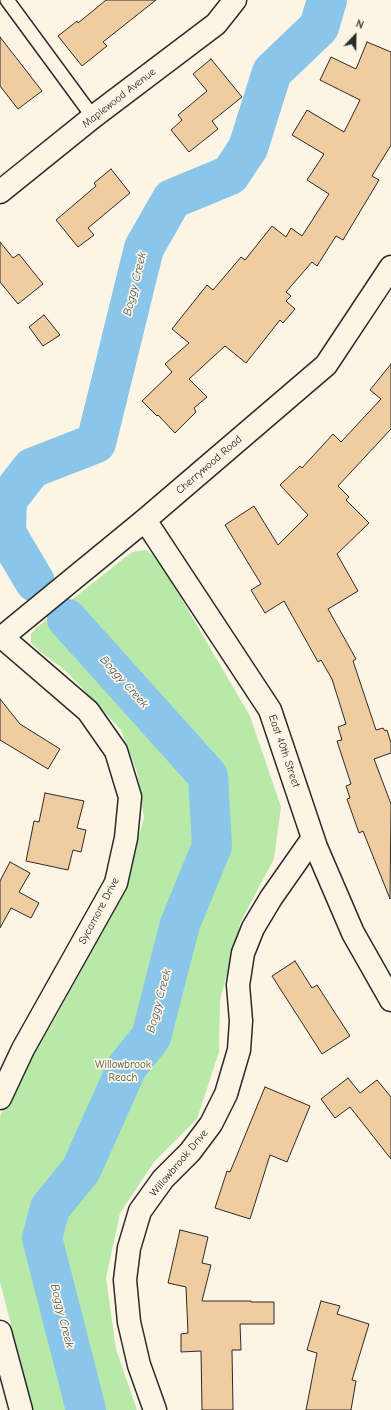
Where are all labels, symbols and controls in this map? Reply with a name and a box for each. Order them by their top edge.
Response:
north arrow [335,16,375,56]
text: N [354,17,365,32]
street label: Maplewood Avenue [80,65,158,131]
water label: Boggy Creek [120,251,150,317]
street label: Cherrywood Road [173,433,245,497]
water label: Boggy Creek [97,653,151,711]
street label: East 40th Street [265,713,303,789]
street label: Sycamore Drive [76,875,122,947]
water label: Boggy Creek [144,968,174,1034]
park label: Willowbrook Reach [95,1058,151,1084]
street label: Willowbrook Drive [147,1127,211,1199]
water label: Boggy Creek [47,1283,77,1349]

